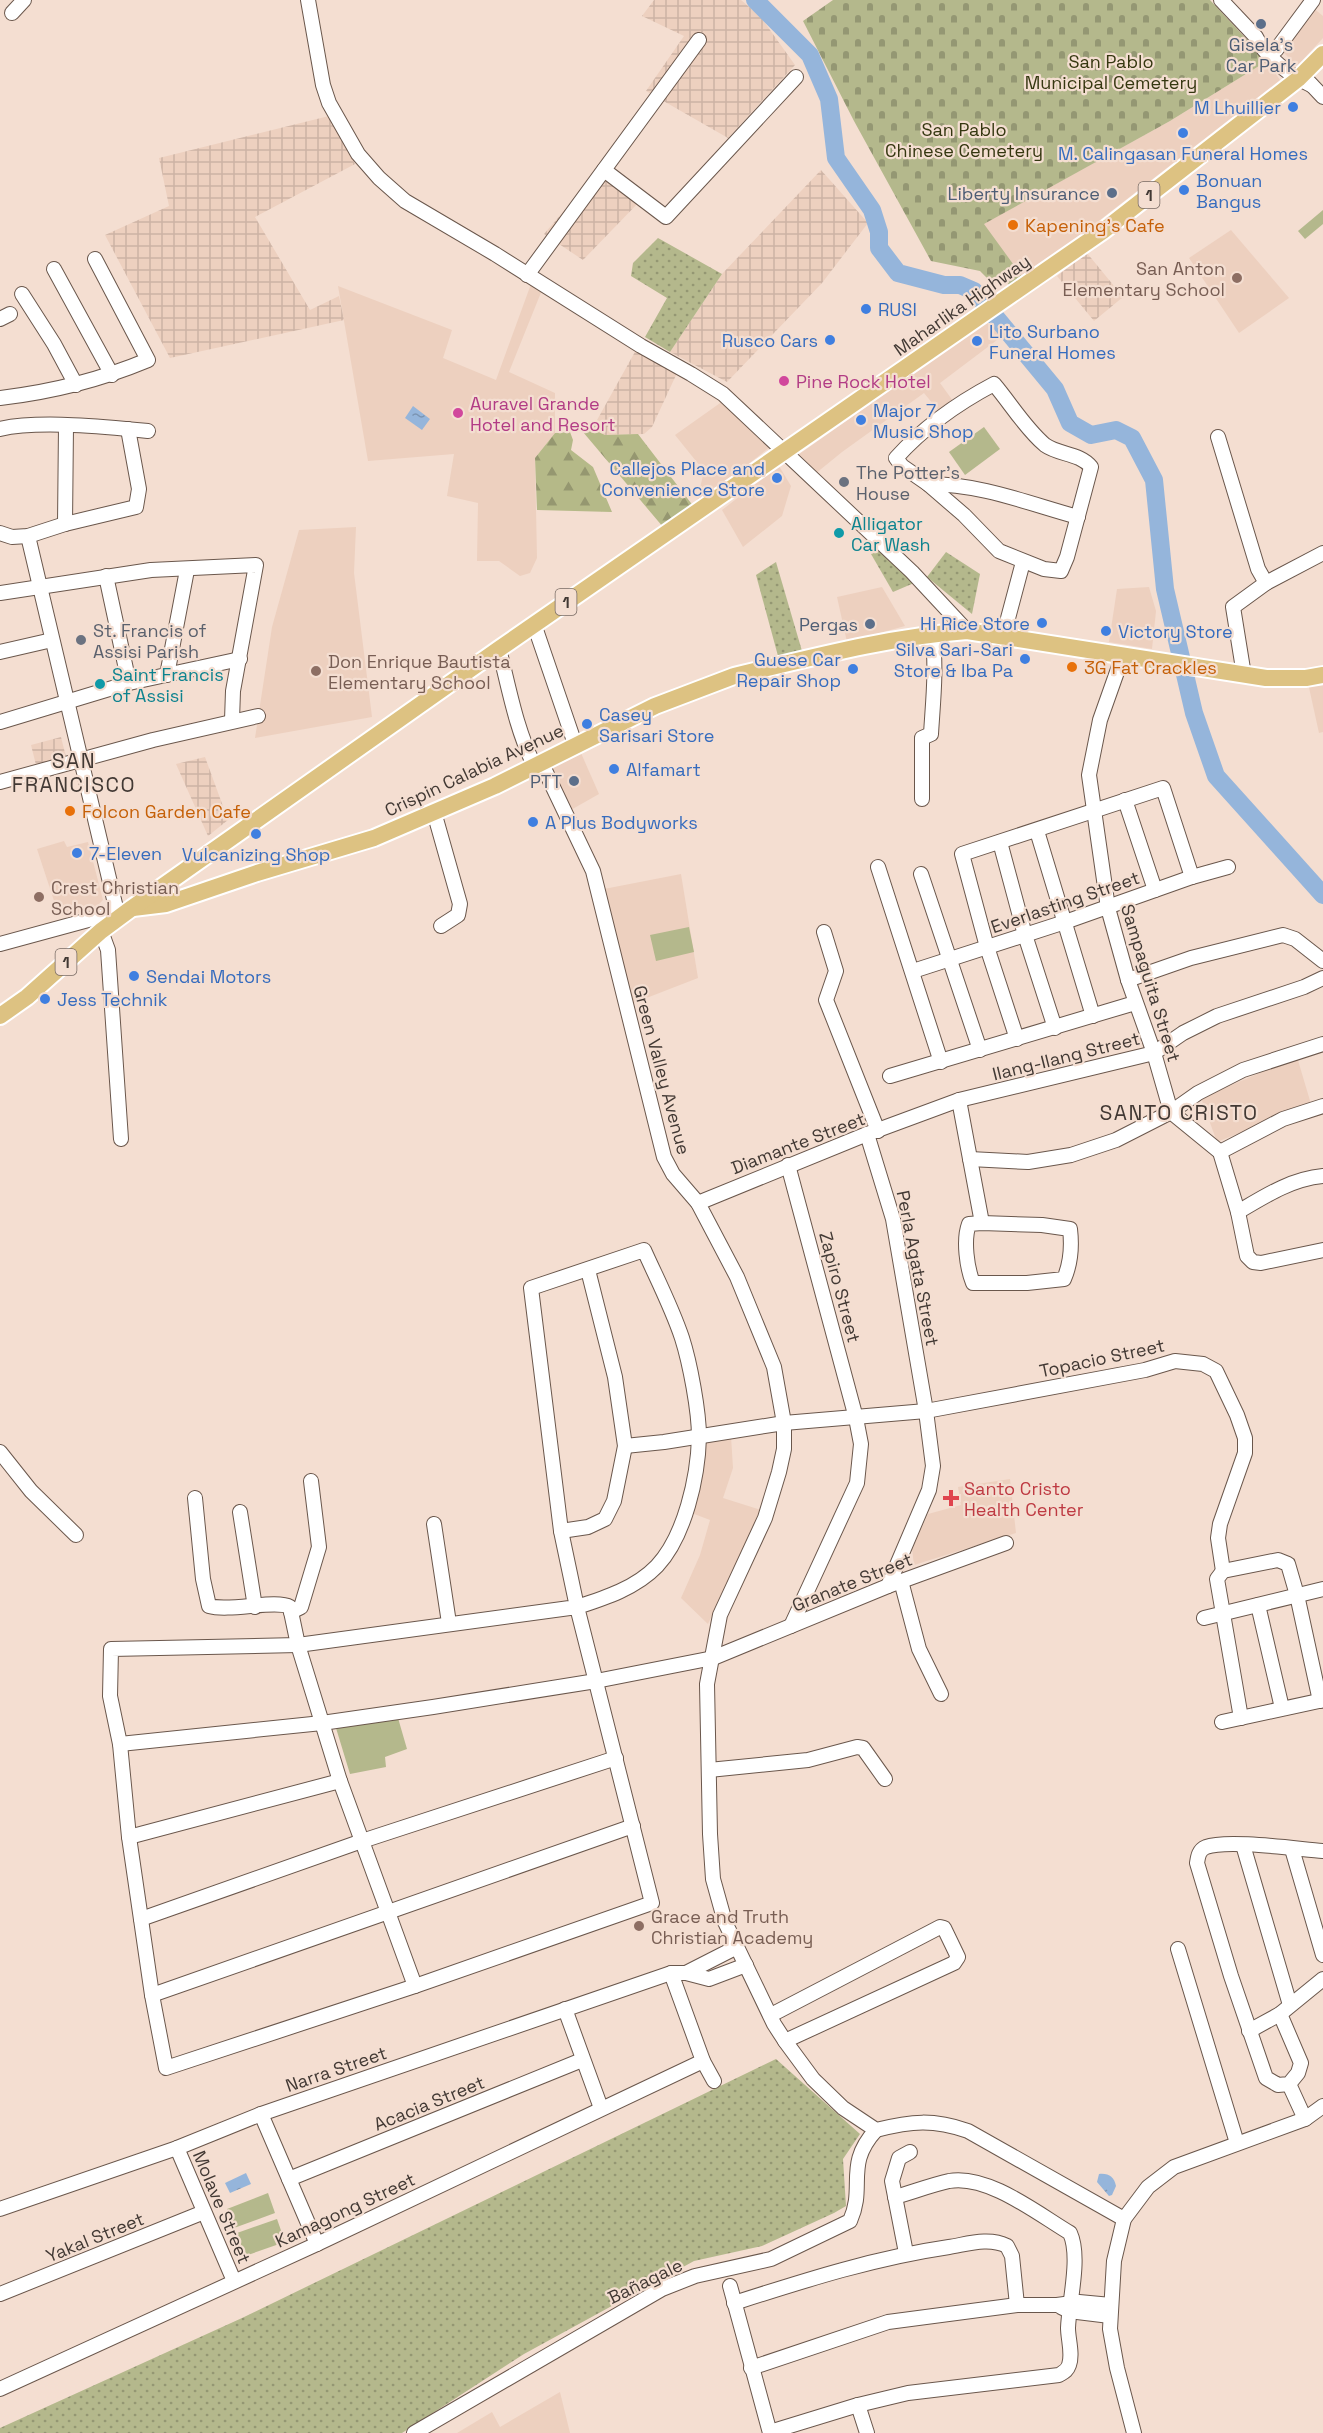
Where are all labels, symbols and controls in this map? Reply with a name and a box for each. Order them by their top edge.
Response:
marker: Gisela's Car Park [1254,17,1268,31]
place label: Gisela's Car Park [1226,33,1297,77]
park label: San Pablo Municipal Cemetery [1025,50,1197,94]
place label: M Lhuillier [1194,96,1281,119]
marker: M Lhuillier [1286,100,1300,114]
park label: San Pablo Chinese Cemetery [885,118,1043,162]
marker: M. Calingasan Funeral Homes [1176,126,1190,140]
place label: M. Calingasan Funeral Homes [1058,142,1308,165]
place label: Bonuan Bangus [1196,169,1262,213]
place label: Liberty Insurance [948,182,1100,205]
road number: 1 [1138,182,1160,208]
marker: Bonuan Bangus [1177,183,1191,197]
marker: Liberty Insurance [1105,186,1119,200]
place label: Kapening's Cafe [1025,214,1165,237]
marker: Kapening's Cafe [1006,218,1020,232]
street label: Maharlika Highway [889,249,1035,361]
place label: San Anton Elementary School [1062,257,1225,301]
marker: San Anton Elementary School [1230,271,1244,285]
place label: RUSI [878,298,917,321]
marker: RUSI [859,302,873,316]
place label: Lito Surbano Funeral Homes [989,320,1116,364]
place label: Rusco Cars [722,329,818,352]
marker: Rusco Cars [823,333,837,347]
marker: Lito Surbano Funeral Homes [970,334,984,348]
place label: Pine Rock Hotel [796,370,931,393]
marker: Pine Rock Hotel [777,374,791,388]
place label: Auravel Grande Hotel and Resort [470,392,616,436]
place label: Major 7 Music Shop [873,399,974,443]
marker: Auravel Grande Hotel and Resort [451,406,465,420]
marker: Major 7 Music Shop [854,413,868,427]
place label: Callejos Place and Convenience Store [601,457,765,501]
place label: The Potter's House [856,461,960,505]
marker: Callejos Place and Convenience Store [770,471,784,485]
marker: The Potter's House [837,475,851,489]
place label: Alligator Car Wash [851,512,931,556]
marker: Alligator Car Wash [832,526,846,540]
road number: 1 [556,589,576,615]
place label: Hi Rice Store [920,612,1030,635]
place label: Pergas [799,613,858,636]
marker: Hi Rice Store [1035,616,1049,630]
marker: Pergas [863,617,877,631]
place label: St. Francis of Assisi Parish [93,619,207,663]
place label: Victory Store [1118,620,1233,643]
marker: Victory Store [1099,624,1113,638]
marker: St. Francis of Assisi Parish [74,633,88,647]
place label: Silva Sari-Sari Store & Iba Pa [894,638,1013,682]
place label: Guese Car Repair Shop [736,648,841,692]
place label: Don Enrique Bautista Elementary School [328,650,511,694]
marker: Silva Sari-Sari Store & Iba Pa [1018,652,1032,666]
place label: 3G Fat Crackles [1084,656,1217,679]
marker: 3G Fat Crackles [1065,660,1079,674]
marker: Guese Car Repair Shop [846,662,860,676]
place label: Saint Francis of Assisi [112,663,224,707]
marker: Don Enrique Bautista Elementary School [309,664,323,678]
marker: Saint Francis of Assisi [93,677,107,691]
place label: Casey Sarisari Store [599,703,714,747]
marker: Casey Sarisari Store [580,717,594,731]
street label: Crispin Calabia Avenue [381,718,567,822]
district label: SAN FRANCISCO [12,747,136,798]
place label: Alfamart [626,758,701,781]
marker: Alfamart [607,762,621,776]
place label: PTT [530,770,562,793]
marker: PTT [567,774,581,788]
place label: Folcon Garden Cafe [82,800,251,823]
marker: Folcon Garden Cafe [63,804,77,818]
place label: A Plus Bodyworks [545,811,698,834]
marker: A Plus Bodyworks [526,815,540,829]
marker: Vulcanizing Shop [249,827,263,841]
place label: 7-Eleven [89,842,162,865]
place label: Vulcanizing Shop [182,843,330,866]
marker: 7-Eleven [70,846,84,860]
street label: Everlasting Street [988,866,1142,938]
place label: Crest Christian School [51,876,179,920]
marker: Crest Christian School [32,890,46,904]
street label: Sampaguita Street [1116,901,1186,1065]
road number: 1 [56,949,76,975]
place label: Sendai Motors [146,965,271,988]
marker: Sendai Motors [127,969,141,983]
street label: Green Valley Avenue [628,983,696,1157]
place label: Jess Technik [57,988,168,1011]
marker: Jess Technik [38,992,52,1006]
street label: Ilang-Ilang Street [990,1027,1142,1085]
district label: SANTO CRISTO [1100,1099,1259,1126]
street label: Diamante Street [728,1107,868,1179]
street label: Perla Agata Street [892,1188,944,1348]
street label: Zapiro Street [814,1229,866,1345]
street label: Topacio Street [1037,1333,1167,1383]
place label: Santo Cristo Health Center [964,1477,1084,1521]
marker: Santo Cristo Health Center [942,1489,960,1507]
street label: Granate Street [788,1547,916,1617]
place label: Grace and Truth Christian Academy [651,1905,813,1949]
marker: Grace and Truth Christian Academy [632,1919,646,1933]
street label: Narra Street [282,2041,390,2097]
street label: Acacia Street [370,2070,488,2136]
street label: Molave Street [188,2147,256,2267]
street label: Kamagong Street [271,2167,419,2253]
street label: Yakal Street [43,2207,147,2267]
street label: Bañagale [604,2253,686,2309]

